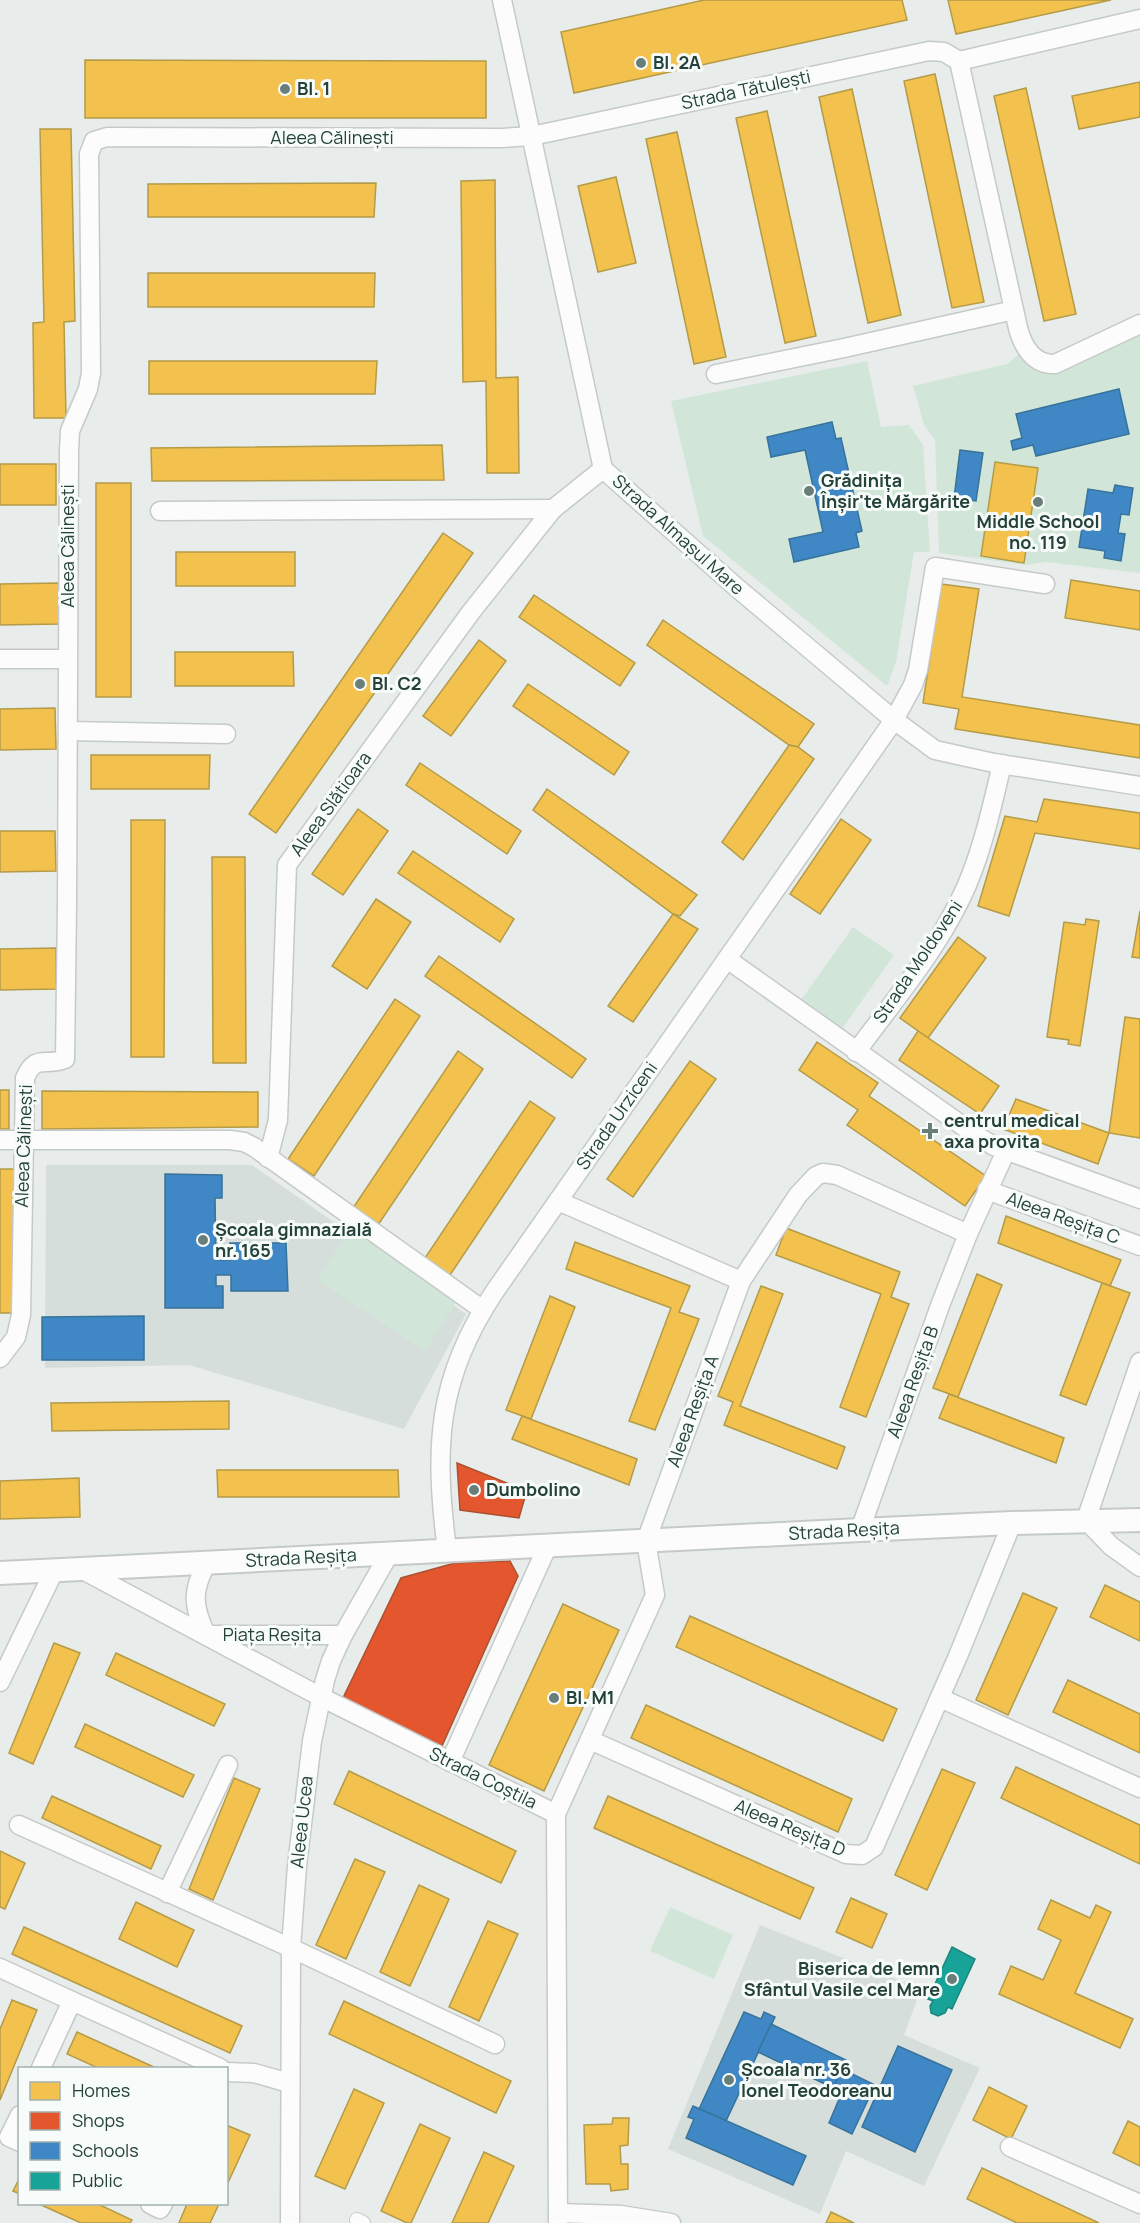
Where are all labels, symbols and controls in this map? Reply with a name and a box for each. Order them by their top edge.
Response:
place label: Bl. 2A [653,50,701,74]
marker: Bl. 2A [634,56,648,70]
street label: Strada Tătulești [679,64,813,114]
place label: Bl. 1 [297,76,330,100]
marker: Bl. 1 [278,82,292,96]
street label: Aleea Călinești [270,125,394,149]
place label: Grădinița Înșir'te Mărgărite [820,468,970,513]
street label: Strada Almașul Mare [608,469,750,600]
street label: Aleea Călinești [55,484,79,608]
marker: Grădinița Înșir'te Mărgărite [802,484,816,498]
marker: Middle School no. 119 [1031,495,1045,509]
place label: Middle School no. 119 [977,509,1099,554]
place label: Bl. C2 [372,671,421,695]
marker: Bl. C2 [353,677,367,691]
street label: Aleea Slătioara [284,746,376,860]
street label: Strada Moldoveni [867,895,967,1028]
street label: Strada Urziceni [570,1057,662,1174]
street label: Aleea Călinești [9,1084,37,1208]
place label: centrul medical axa provita [944,1108,1079,1153]
marker: centrul medical axa provita [921,1122,939,1140]
street label: Aleea Reșița C [1003,1185,1124,1249]
place label: Școala gimnazială nr. 165 [215,1217,372,1262]
marker: Școala gimnazială nr. 165 [196,1233,210,1247]
street label: Aleea Reșița B [881,1322,943,1441]
street label: Aleea Reșița A [661,1351,724,1470]
place label: Dumbolino [486,1477,581,1501]
marker: Dumbolino [467,1483,481,1497]
street label: Strada Reșița [788,1515,900,1545]
street label: Strada Reșița [245,1542,357,1572]
street label: Piața Reșița [223,1622,321,1646]
place label: Bl. M1 [566,1685,615,1709]
marker: Bl. M1 [547,1691,561,1705]
street label: Strada Coștila [426,1741,541,1814]
street label: Aleea Ucea [284,1775,318,1869]
street label: Aleea Reșița D [731,1793,850,1861]
place label: Biserica de lemn Sfântul Vasile cel Mare [744,1956,940,2001]
marker: Biserica de lemn Sfântul Vasile cel Mare [945,1972,959,1986]
place label: Școala nr. 36 Ionel Teodoreanu [741,2057,892,2102]
legend [18,2067,228,2205]
marker: Școala nr. 36 Ionel Teodoreanu [722,2073,736,2087]
text: Homes [72,2078,130,2102]
text: Shops [72,2108,124,2132]
text: Schools [72,2138,139,2162]
text: Public [72,2168,123,2192]

